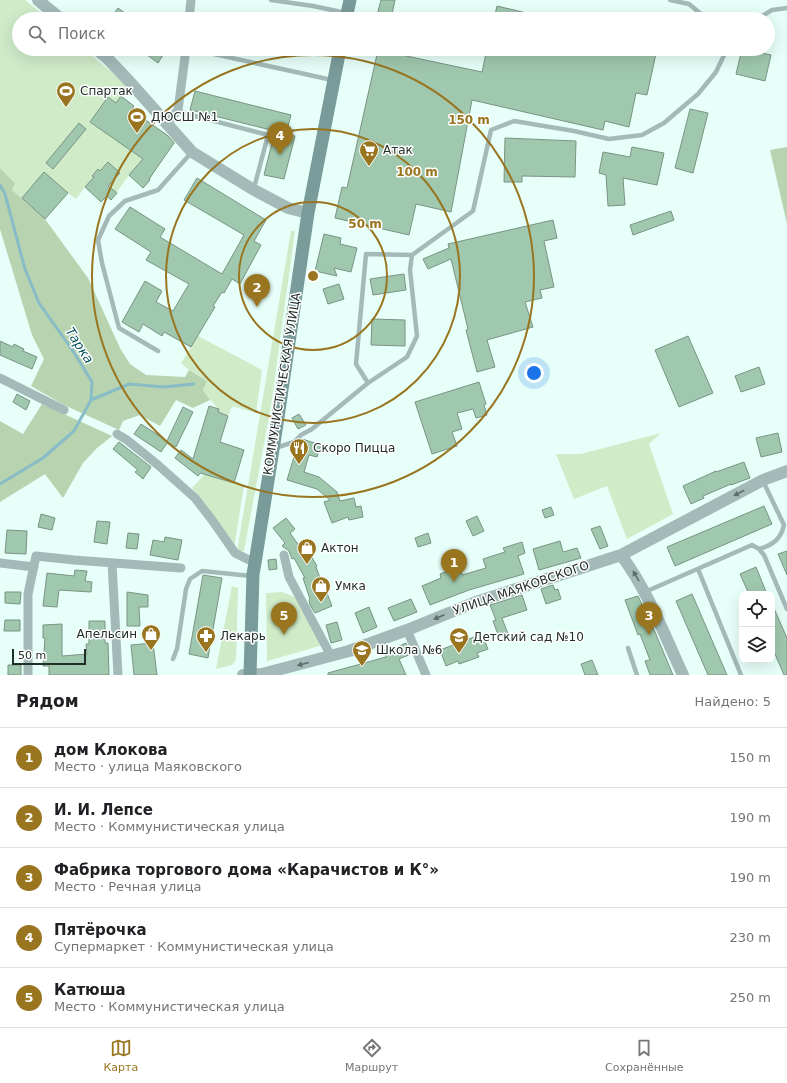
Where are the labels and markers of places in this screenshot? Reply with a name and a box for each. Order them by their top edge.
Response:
sports icon: Спартак [55,80,77,108]
place label: Спартак [80,84,133,98]
sports icon: ДЮСШ №1 [126,106,148,134]
place label: ДЮСШ №1 [151,110,218,124]
pin: 4 [267,122,293,155]
supermarket icon: Атак [358,139,380,167]
place label: Атак [383,143,413,157]
centre of rings [306,269,320,283]
pin: 2 [244,274,270,307]
restaurant icon: Скоро Пицца [288,437,310,465]
place label: Скоро Пицца [313,441,395,455]
shop icon: Актон [296,537,318,565]
place label: Актон [321,541,359,555]
pin: 1 [441,549,467,582]
shop icon: Умка [310,575,332,603]
place label: Умка [335,579,366,593]
pin: 5 [271,602,297,635]
pin: 3 [636,602,662,635]
shop icon: Апельсин [140,623,162,651]
pharmacy icon: Лекарь [195,625,217,653]
school or university icon: Детский сад №10 [448,626,470,654]
place label: Апельсин [77,627,137,641]
place label: Лекарь [220,629,266,643]
place label: Детский сад №10 [473,630,584,644]
school or university icon: Школа №6 [351,639,373,667]
place label: Школа №6 [376,643,442,657]

